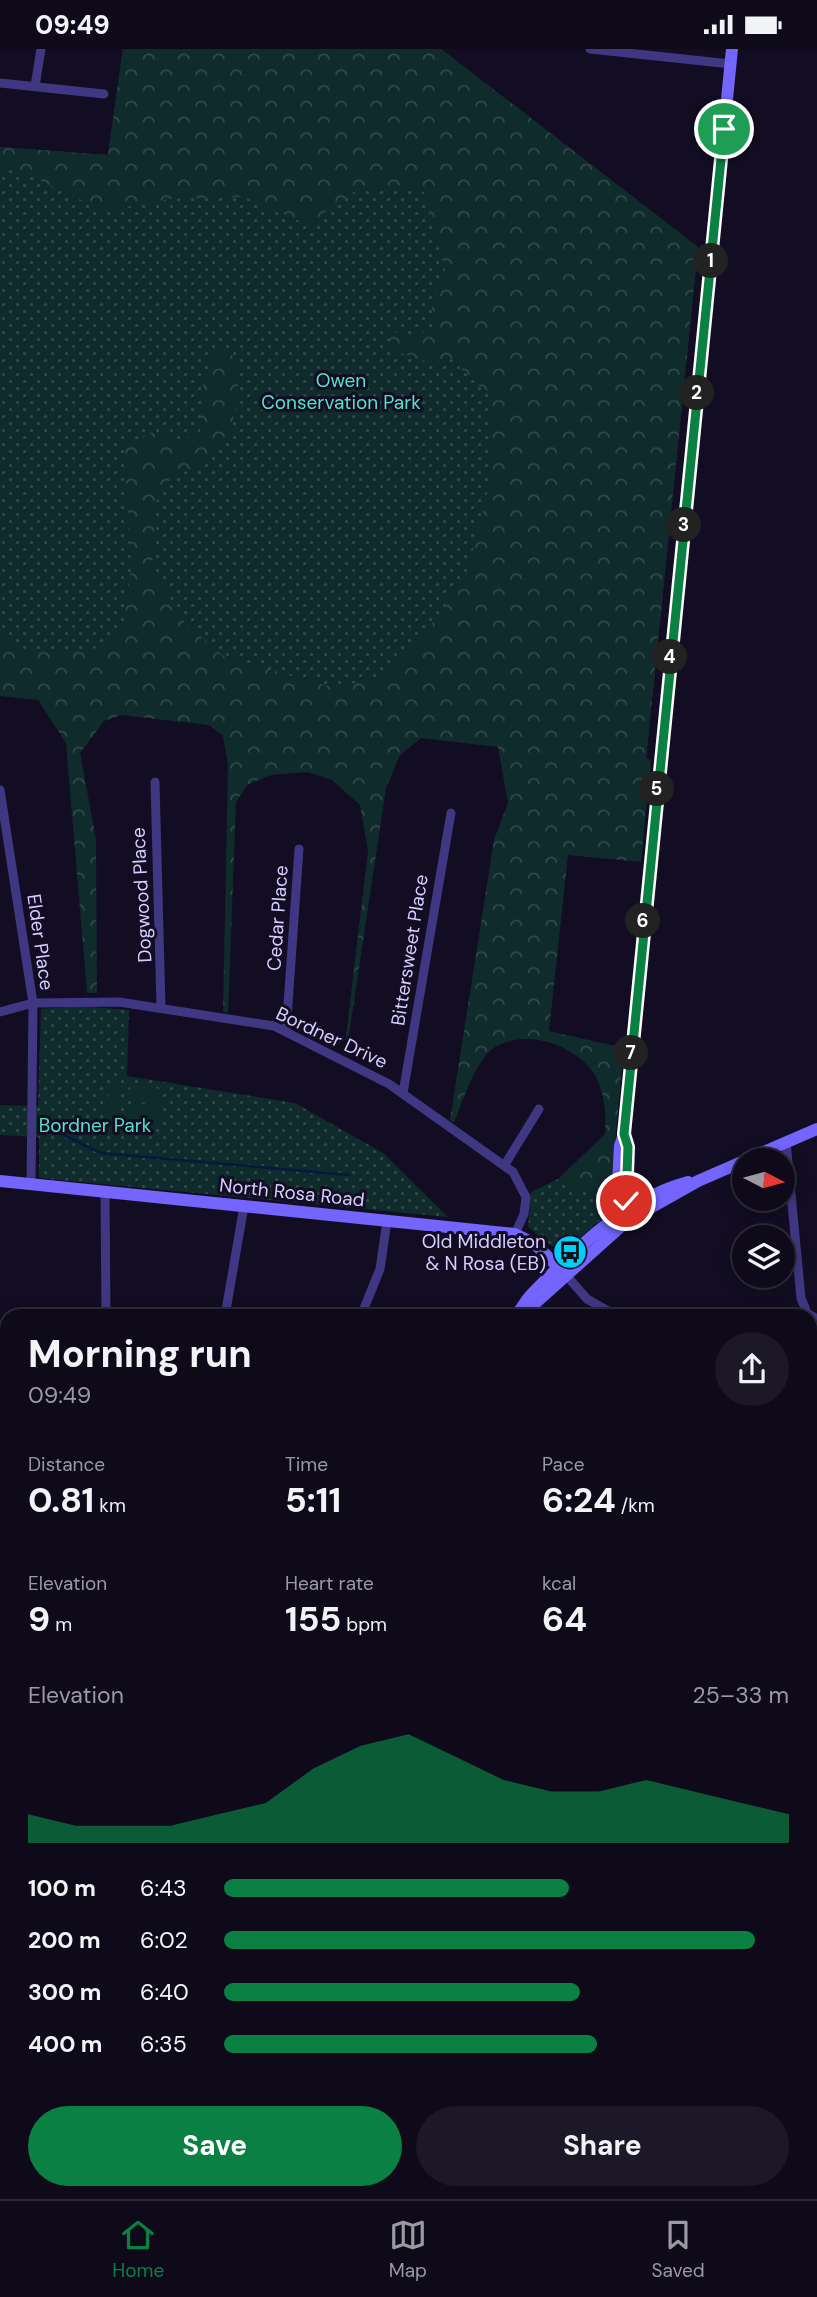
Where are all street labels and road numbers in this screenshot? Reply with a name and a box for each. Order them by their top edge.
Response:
street label: Dogwood Place [125,827,158,963]
street label: Cedar Place [261,864,294,972]
street label: Bittersweet Place [385,873,434,1027]
street label: Elder Place [21,892,60,992]
street label: Bordner Drive [272,1001,391,1074]
street label: North Rosa Road [218,1172,366,1213]

